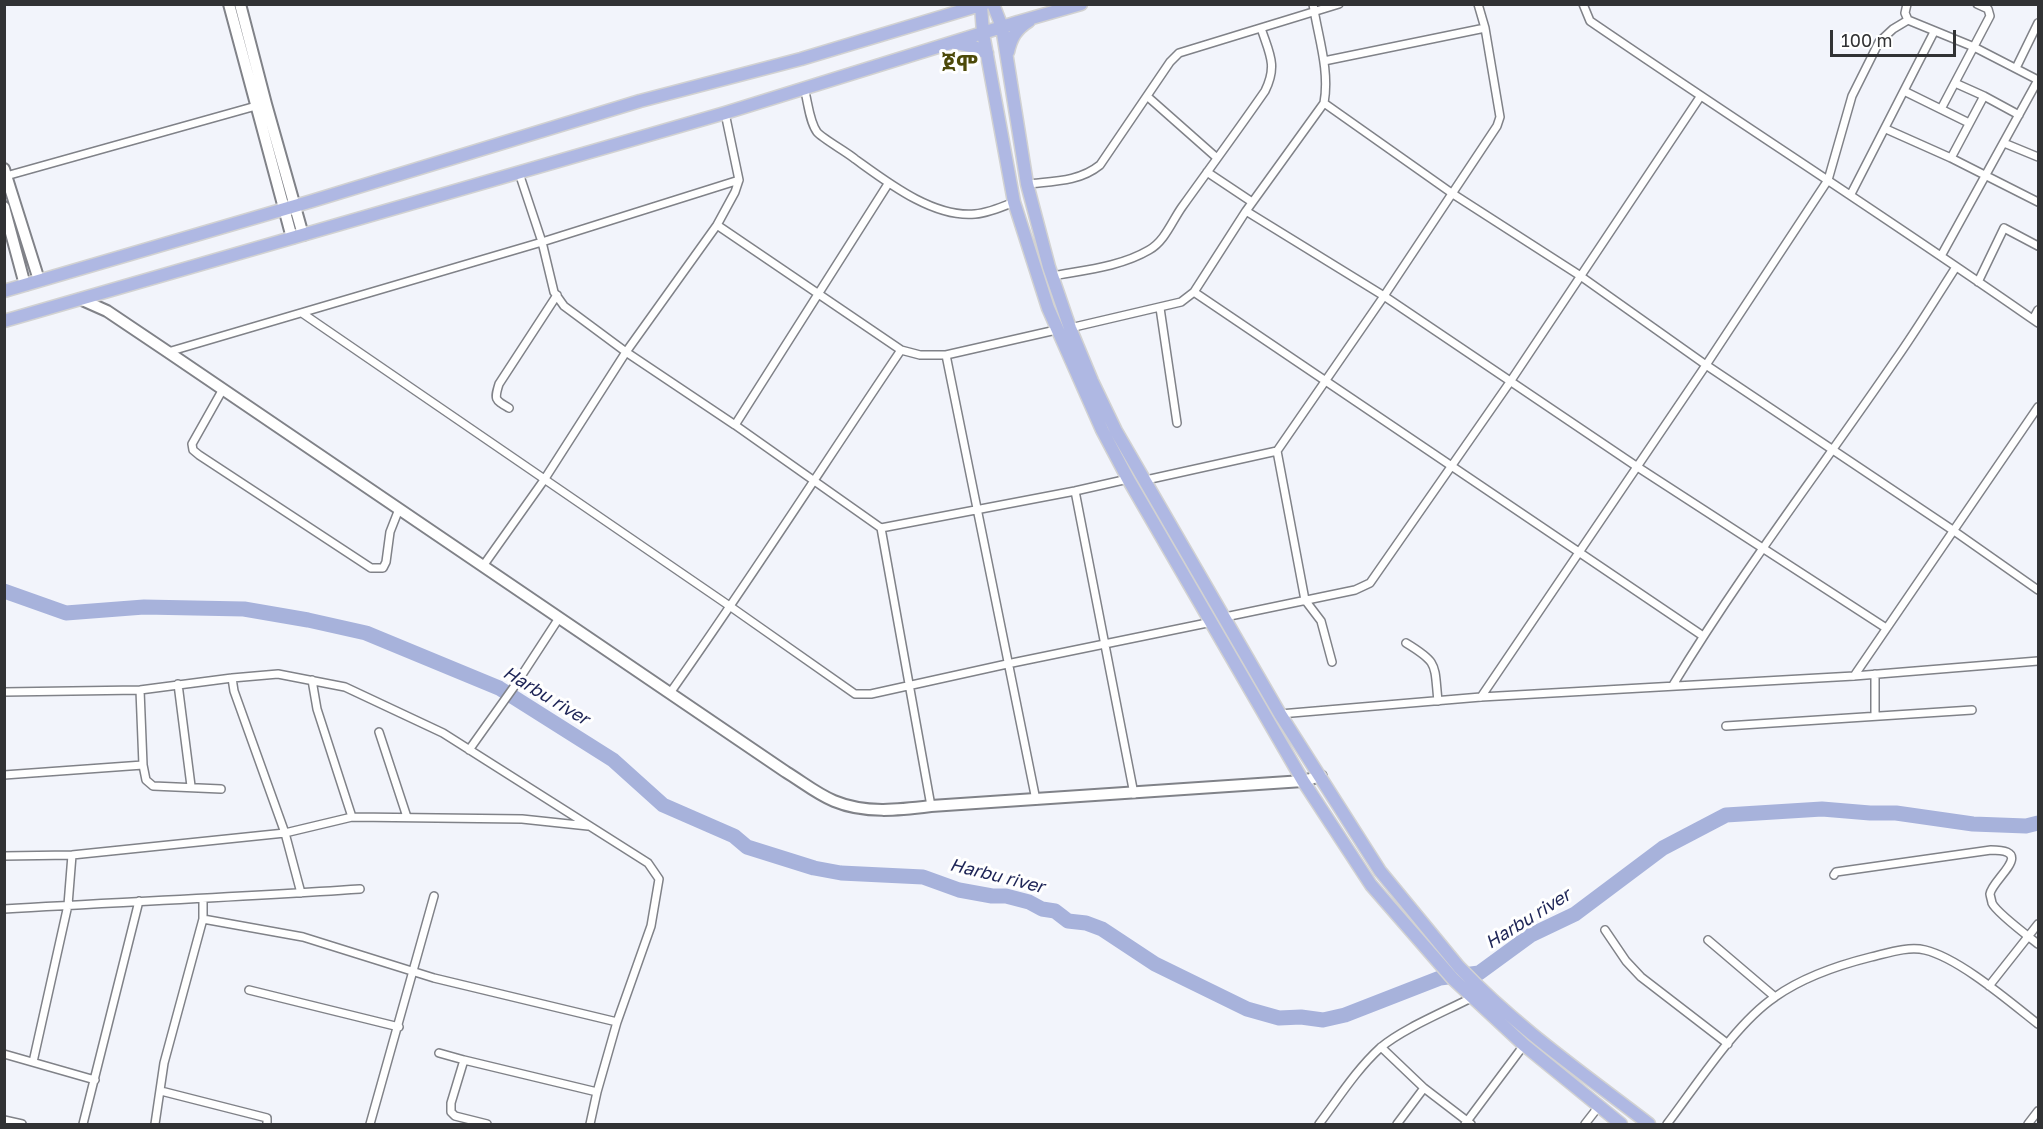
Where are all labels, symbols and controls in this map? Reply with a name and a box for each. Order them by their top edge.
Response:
scale bar [1833,18,1959,56]
text: 100 m [1841,29,1892,51]
district label: ጀሞ [942,51,978,77]
water label: Harbu river [499,662,593,730]
water label: Harbu river [948,854,1046,898]
water label: Harbu river [1481,884,1575,954]

